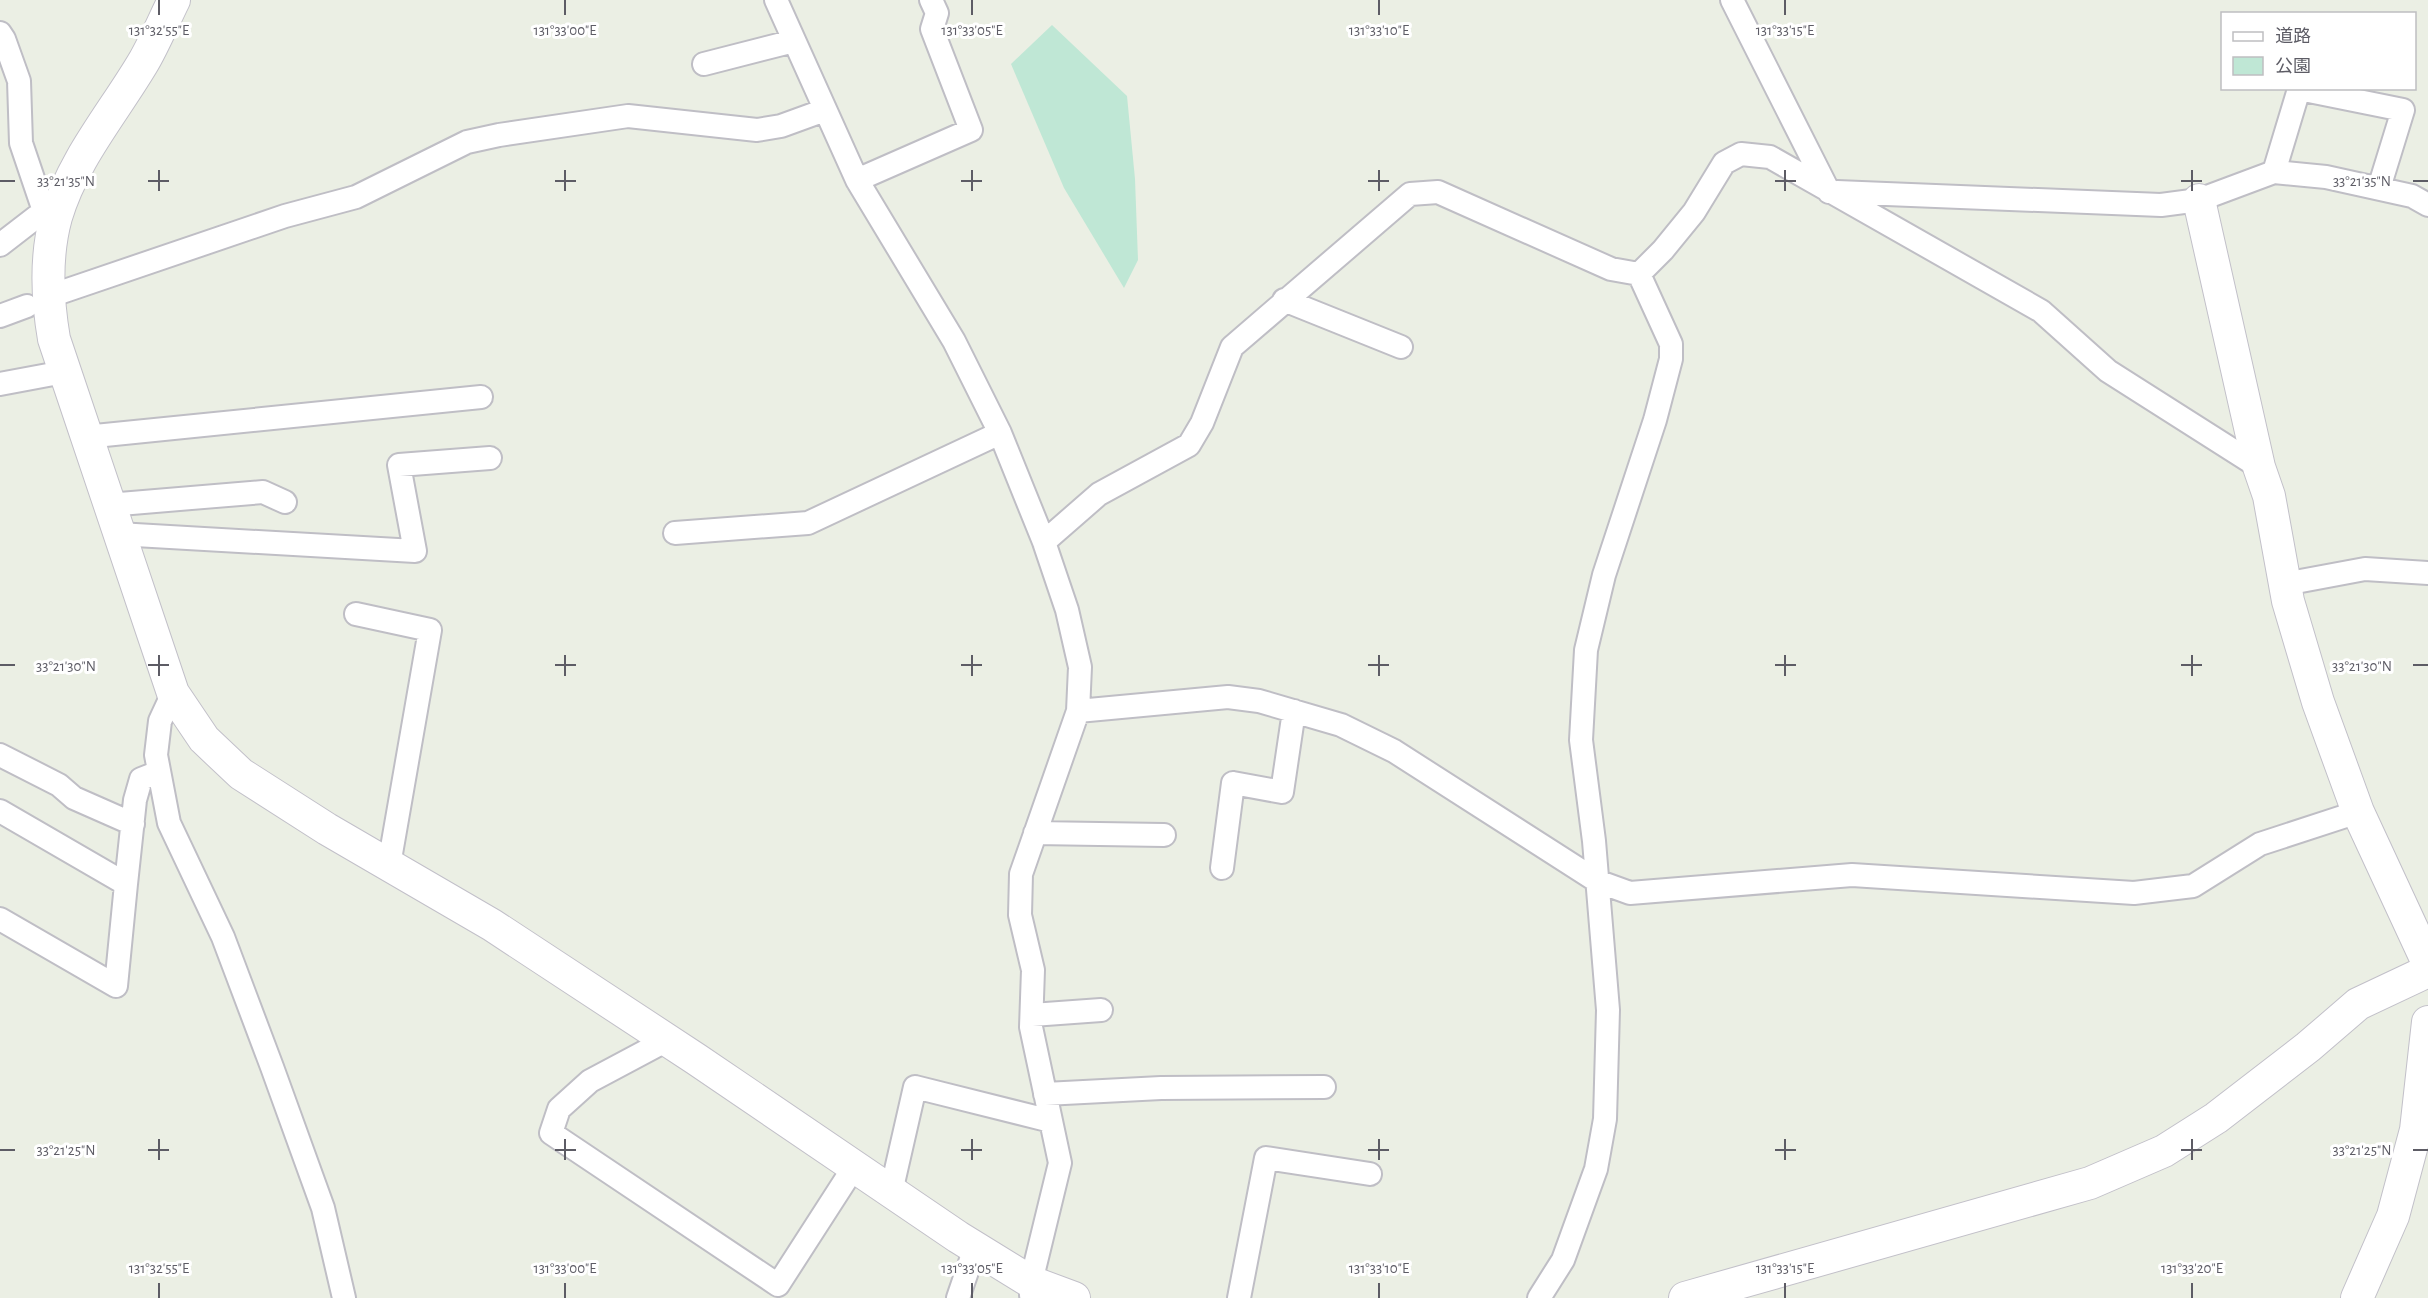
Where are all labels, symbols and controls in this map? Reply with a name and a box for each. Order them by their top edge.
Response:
legend [2221,12,2416,90]
text: 131°32'55"E [129,23,189,38]
text: 131°33'00"E [533,23,597,38]
text: 131°33'05"E [941,23,1003,38]
text: 131°33'10"E [1349,23,1409,38]
text: 131°33'15"E [1756,23,1814,38]
text: 道路 [2275,26,2311,46]
text: 公園 [2275,57,2311,76]
text: 33°21'35"N [37,174,95,189]
text: 33°21'35"N [2333,174,2391,189]
text: 33°21'30"N [36,659,96,674]
text: 33°21'30"N [2332,659,2392,674]
text: 33°21'25"N [37,1143,95,1158]
text: 33°21'25"N [2333,1143,2391,1158]
text: 131°32'55"E [129,1261,189,1276]
text: 131°33'00"E [533,1261,597,1276]
text: 131°33'05"E [941,1261,1003,1276]
text: 131°33'10"E [1349,1261,1409,1276]
text: 131°33'15"E [1756,1261,1814,1276]
text: 131°33'20"E [2161,1261,2223,1276]

